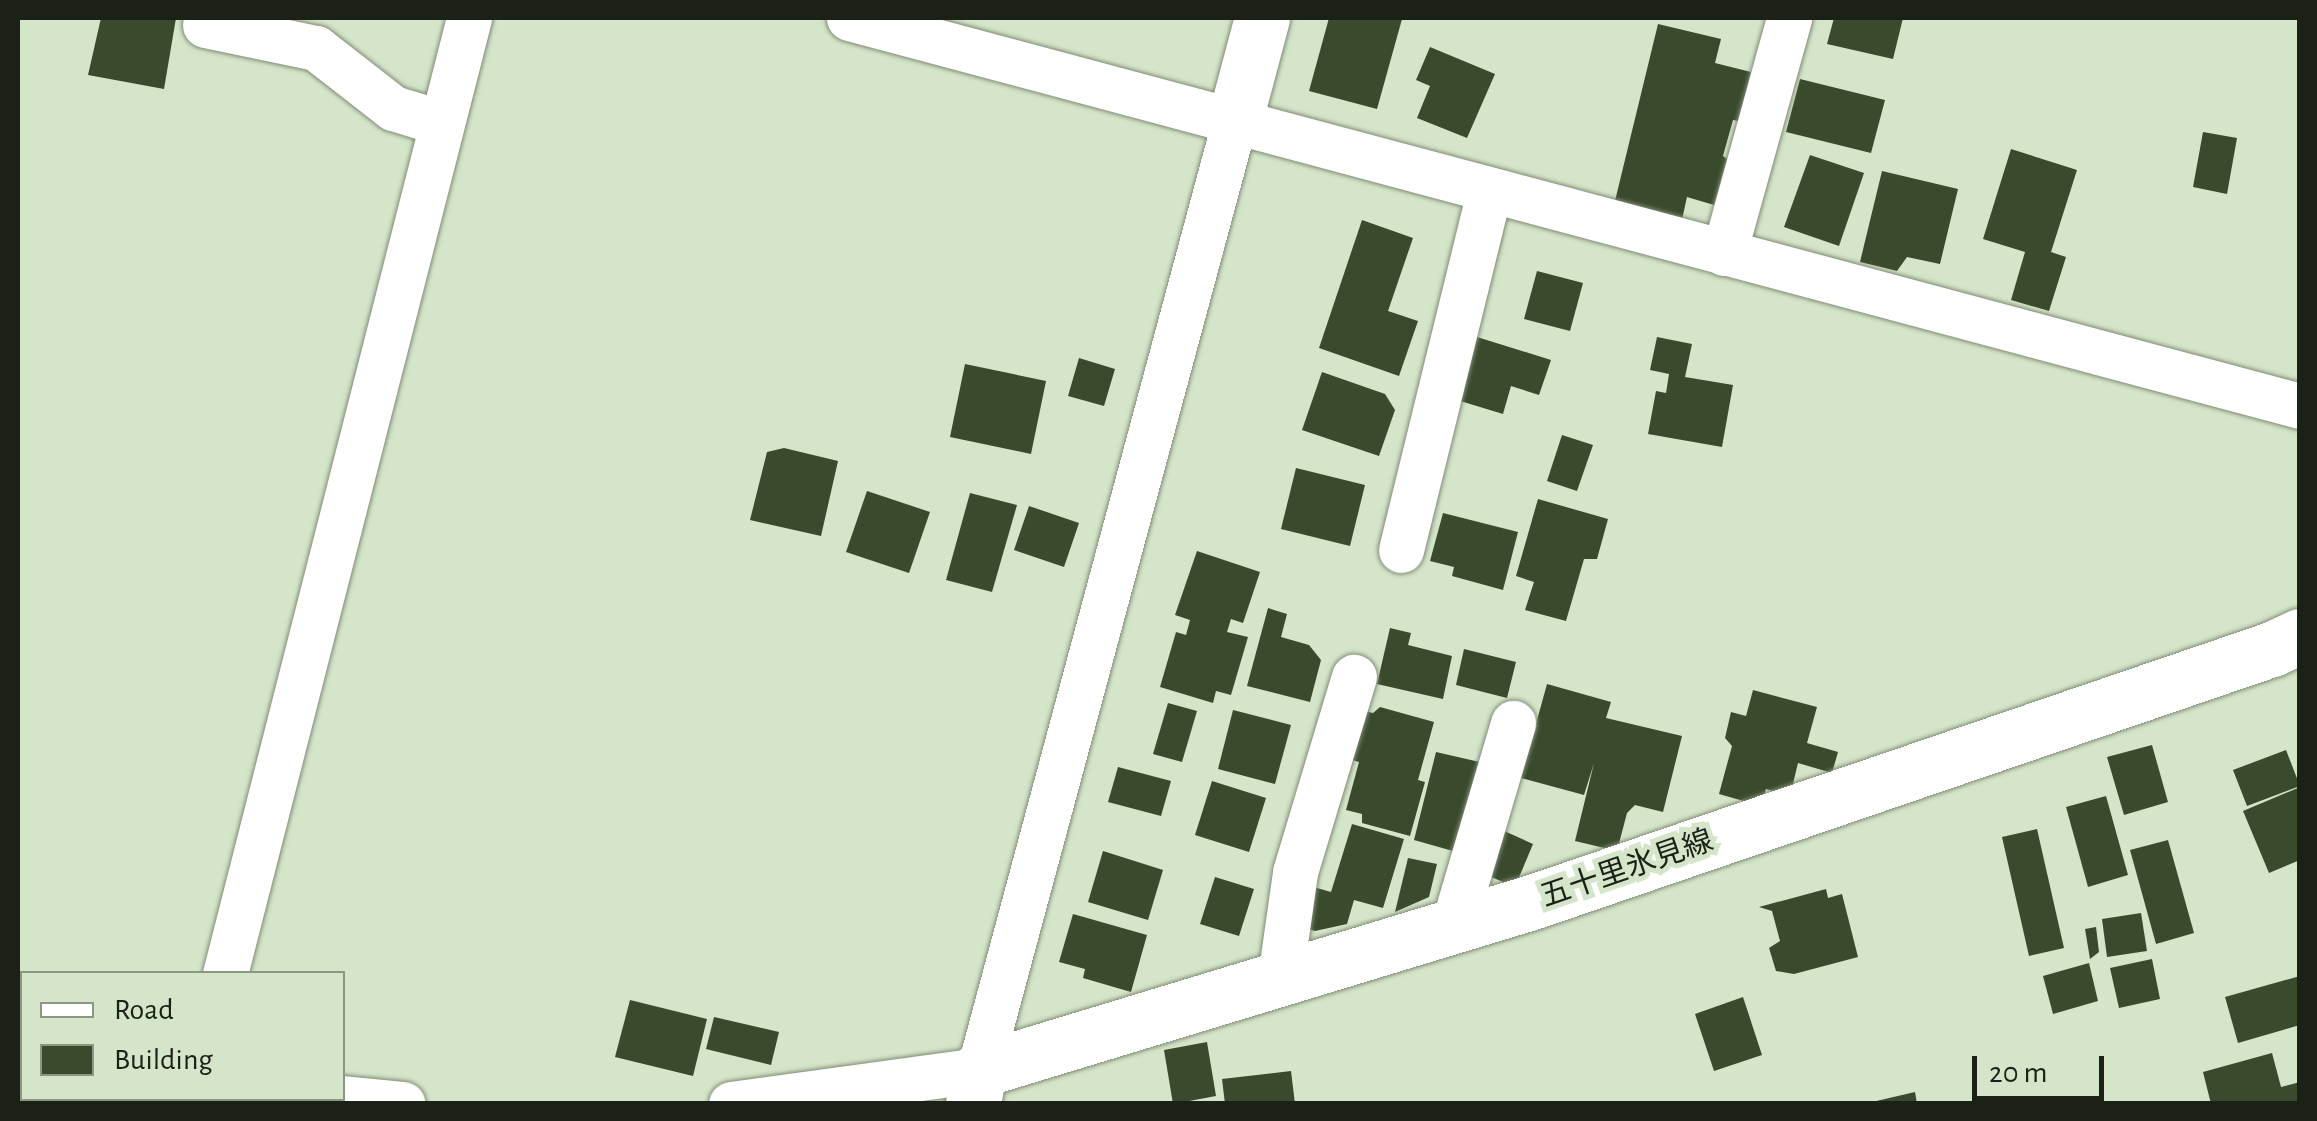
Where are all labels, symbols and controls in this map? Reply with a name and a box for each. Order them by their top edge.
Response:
street label: 五十里氷見線 [1536,823,1718,915]
legend [20,971,345,1101]
text: Road [114,995,174,1025]
scale bar [1977,1036,2110,1098]
text: Building [114,1045,213,1075]
text: 20 m [1989,1058,2047,1088]

